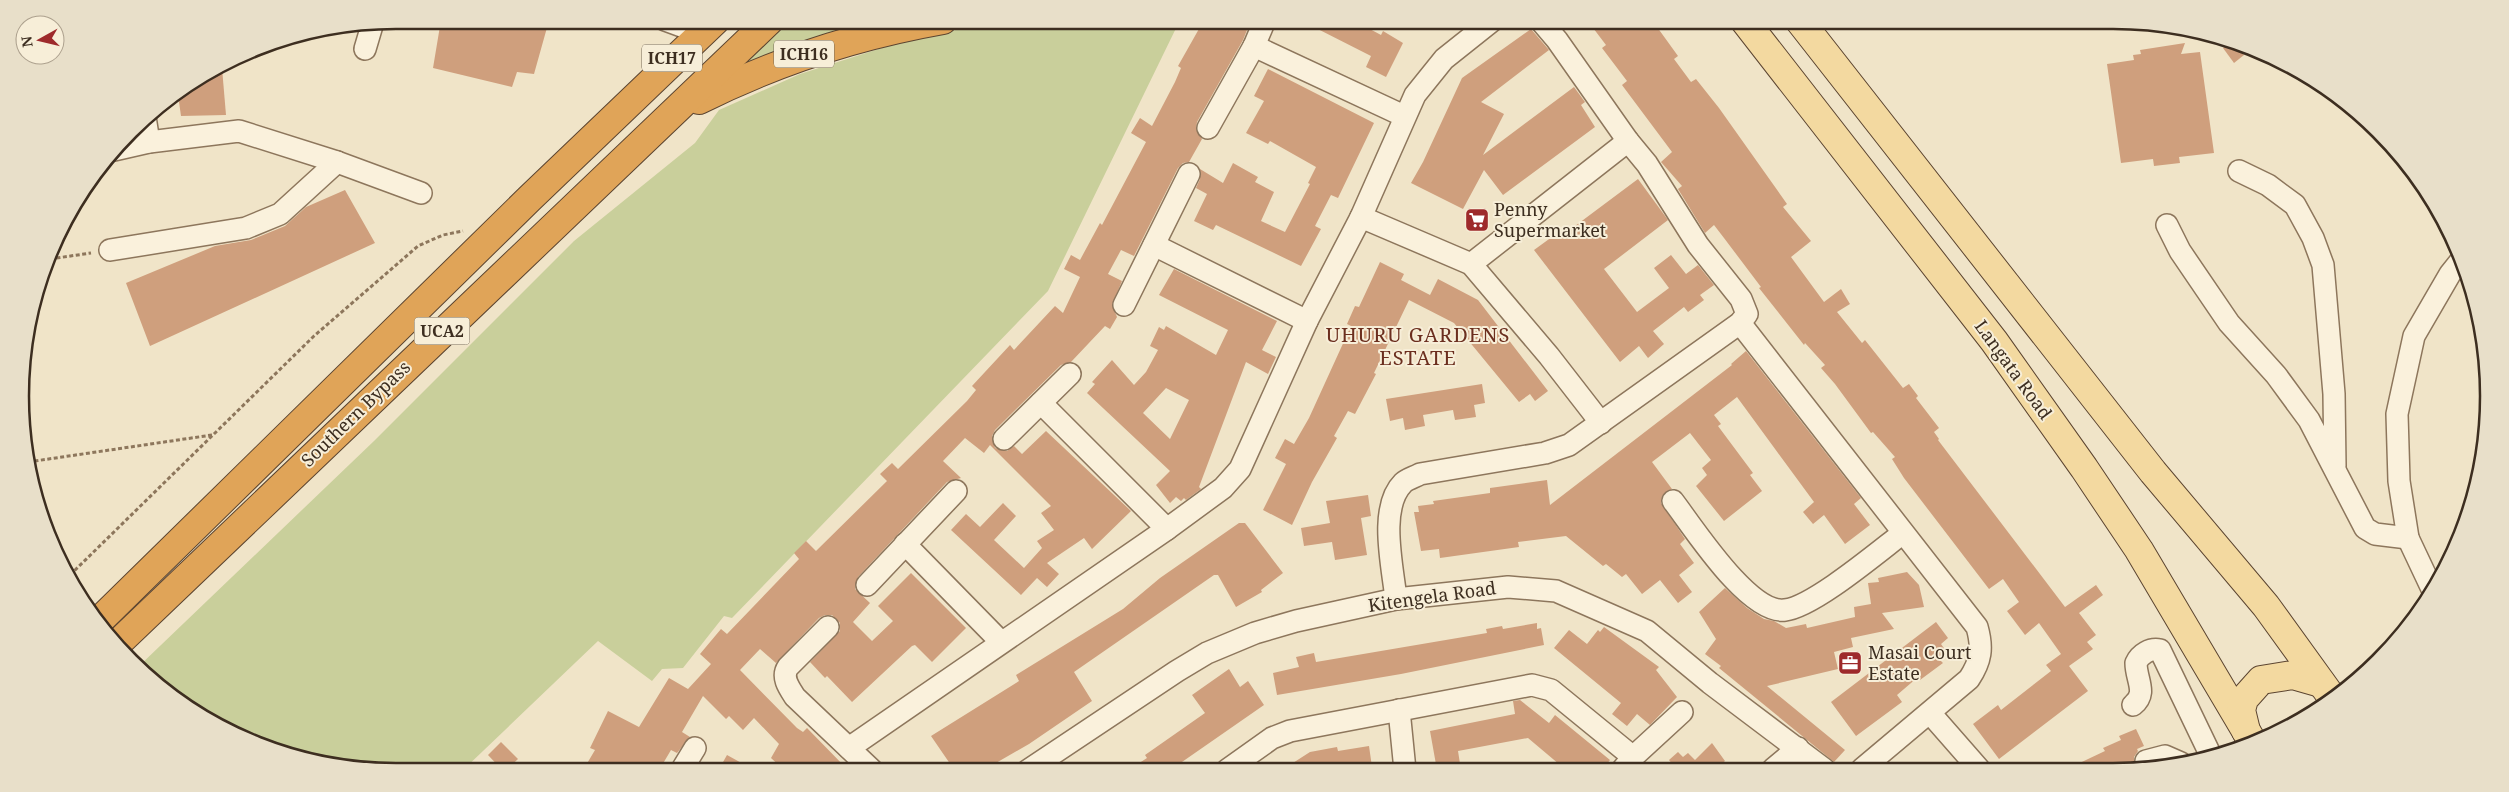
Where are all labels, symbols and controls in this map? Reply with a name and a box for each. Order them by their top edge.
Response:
north arrow [15,15,65,65]
text: N [16,35,37,49]
road number: ICH16 [774,41,834,68]
road number: ICH17 [642,44,702,72]
place label: Penny Supermarket [1494,197,1606,242]
supermarket icon: Penny Supermarket [1464,207,1490,233]
street label: Langata Road [1970,315,2058,424]
road number: UCA2 [414,318,470,344]
district label: UHURU GARDENS ESTATE [1326,321,1510,371]
street label: Southern Bypass [296,355,415,472]
street label: Kitengela Road [1366,575,1497,617]
place label: Masai Court Estate [1868,640,1971,685]
office icon: Masai Court Estate [1837,650,1863,676]

